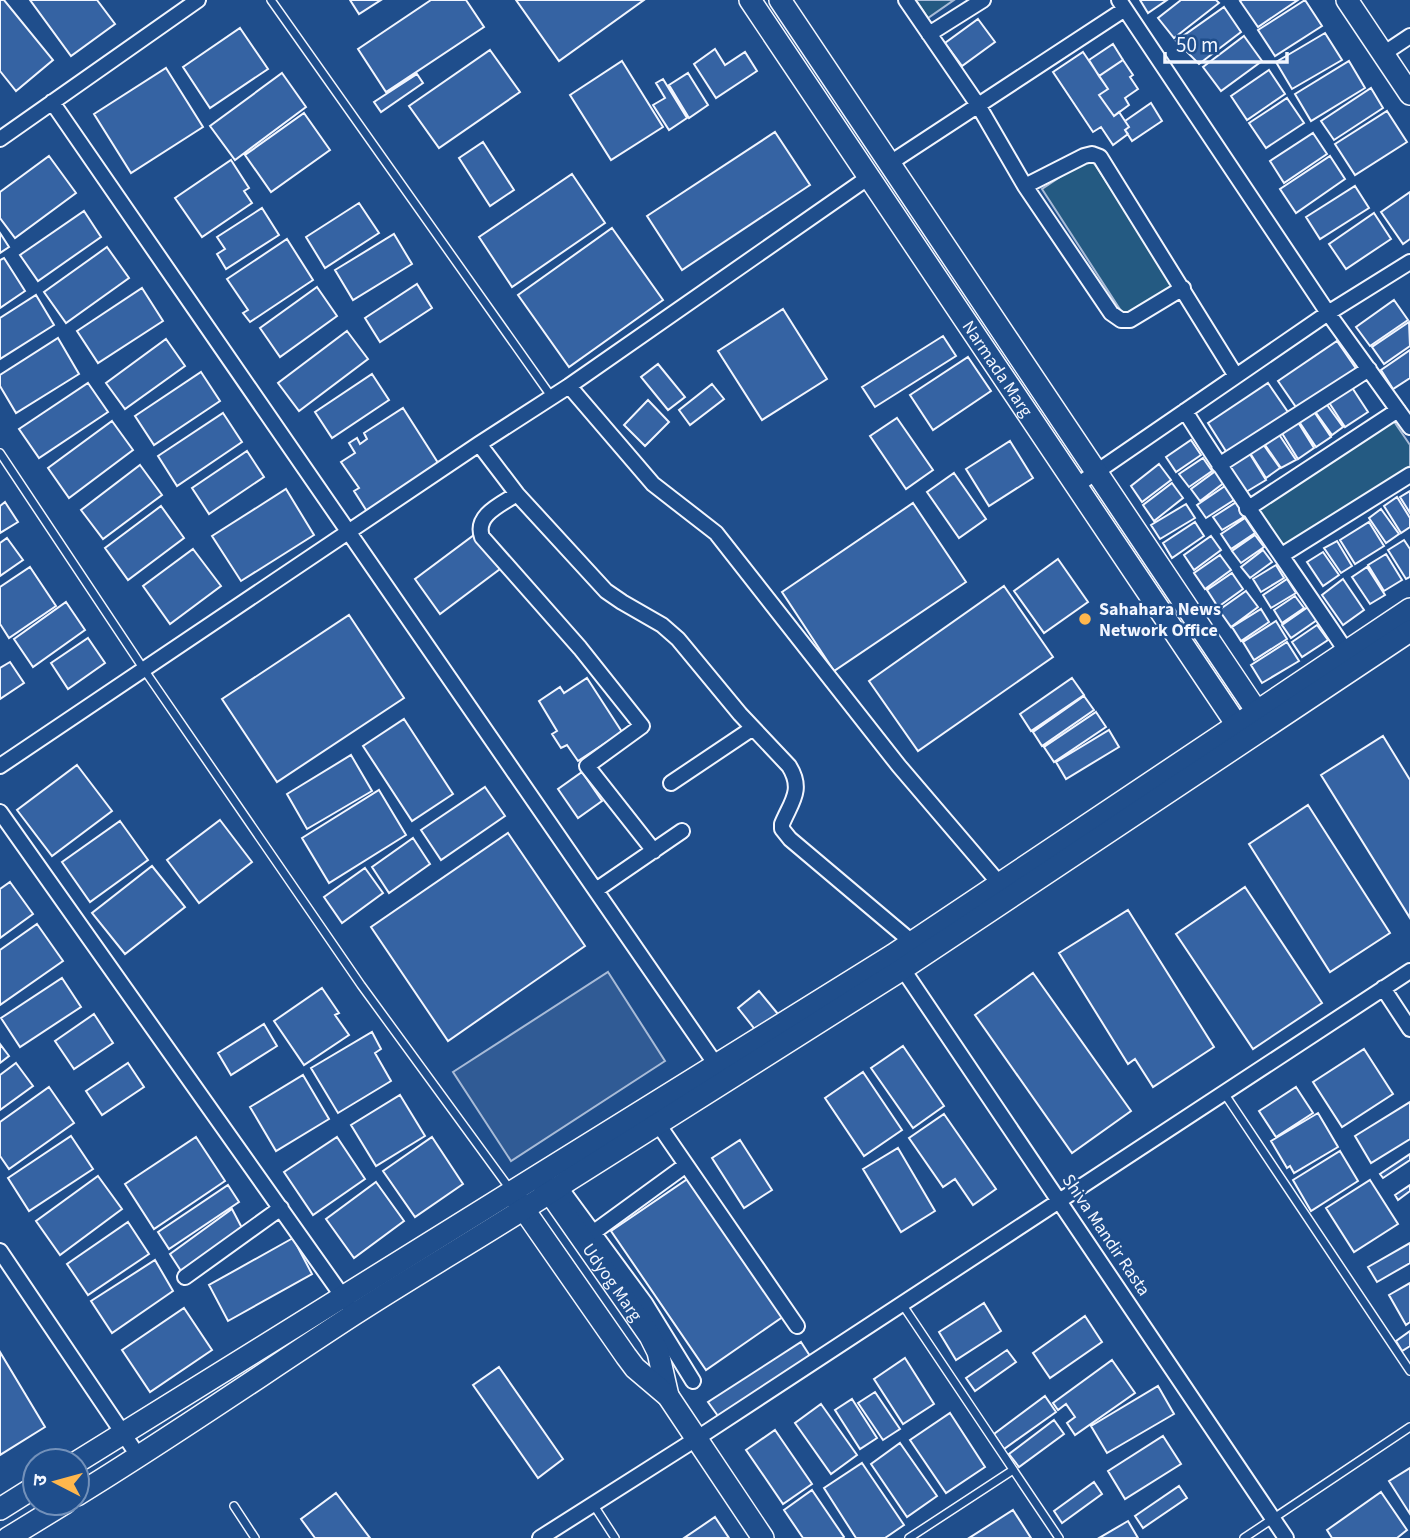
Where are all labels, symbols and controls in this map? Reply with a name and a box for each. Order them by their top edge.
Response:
scale bar [1165,21,1288,65]
text: 50 m [1176,30,1218,60]
street label: Narmada Marg [956,316,1039,422]
place label: Sahahara News Network Office [1099,597,1221,643]
marker: Sahahara News Network Office [1077,611,1093,627]
street label: Shiva Mandir Rasta [1056,1169,1156,1301]
street label: Udyog Marg [576,1238,648,1326]
north arrow [21,1447,91,1517]
text: उ [27,1473,55,1487]

